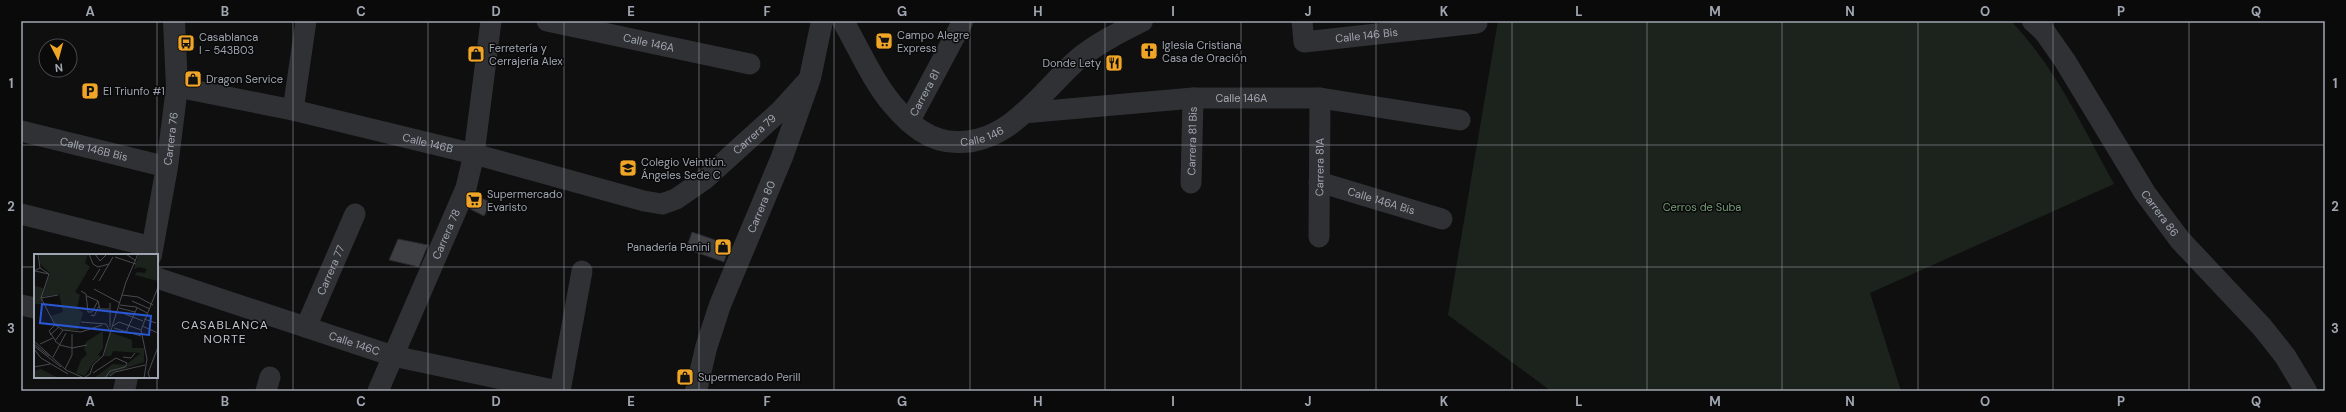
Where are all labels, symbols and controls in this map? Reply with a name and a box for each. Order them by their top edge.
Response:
text: A [85,3,95,20]
text: B [221,3,229,20]
text: C [356,3,366,20]
text: D [491,3,501,20]
text: E [627,3,635,20]
text: F [763,3,771,20]
text: G [897,3,907,20]
text: H [1033,3,1043,20]
text: I [1171,3,1175,20]
text: J [1304,3,1312,20]
text: K [1440,3,1449,20]
text: L [1575,3,1583,20]
text: M [1709,3,1721,20]
text: N [1845,3,1855,20]
text: O [1980,3,1990,20]
text: P [2117,3,2125,20]
text: Q [2251,3,2261,20]
street label: Calle 146 Bis [1335,25,1398,46]
place label: Campo Alegre Express [897,28,969,55]
place label: Casablanca I - 543B03 [199,30,258,57]
street label: Calle 146A [622,30,676,55]
supermarket icon: Campo Alegre Express [874,31,894,51]
bus stop icon: Casablanca I - 543B03 [176,33,196,53]
north arrow [38,38,78,78]
place label: Iglesia Cristiana Casa de Oración [1162,38,1247,65]
place label: Ferretería y Cerrajería Alex [489,41,563,68]
church icon: Iglesia Cristiana Casa de Oración [1139,41,1159,61]
shop icon: Ferretería y Cerrajería Alex [466,44,486,64]
restaurant icon: Donde Lety [1104,53,1124,73]
place label: Donde Lety [1042,56,1101,70]
text: N [54,61,64,75]
street label: Carrera 81 [906,67,943,119]
shop icon: Dragon Service [183,69,203,89]
place label: Dragon Service [206,72,283,86]
text: 1 [9,75,13,92]
text: 1 [2333,75,2337,92]
parking icon: El Triunfo #1 [80,81,100,101]
place label: El Triunfo #1 [103,84,165,98]
street label: Calle 146A [1215,91,1267,105]
street label: Carrera 81 Bis [1184,106,1200,176]
street label: Carrera 76 [160,111,181,166]
street label: Carrera 79 [730,111,779,157]
street label: Calle 146 [960,123,1006,149]
street label: Calle 146B [401,130,455,156]
street label: Calle 146B Bis [58,134,129,164]
street label: Carrera 81A [1312,138,1327,196]
place label: Colegio Veintiún. Ángeles Sede C [641,155,726,182]
school or university icon: Colegio Veintiún. Ángeles Sede C [618,158,638,178]
street label: Carrera 80 [744,178,778,235]
street label: Calle 146A Bis [1346,184,1417,217]
place label: Supermercado Evaristo [487,187,563,214]
street label: Carrera 86 [2138,187,2182,239]
supermarket icon: Supermercado Evaristo [464,190,484,210]
text: 2 [7,198,15,215]
text: 2 [2331,198,2339,215]
park label: Cerros de Suba [1663,200,1741,214]
street label: Carrera 78 [429,207,463,261]
shop icon: Panadería Panini [713,237,733,257]
place label: Panadería Panini [627,240,710,254]
street label: Carrera 77 [314,243,348,297]
inset map [34,254,158,378]
district label: CASABLANCA NORTE [181,317,269,347]
text: 3 [7,320,15,337]
text: 3 [2331,320,2339,337]
street label: Calle 146C [327,328,382,358]
shop icon: Supermercado Perill [675,367,695,387]
place label: Supermercado Perill [698,370,800,384]
text: A [85,393,95,410]
text: B [221,393,229,410]
text: C [356,393,366,410]
text: D [491,393,501,410]
text: E [627,393,635,410]
text: F [763,393,771,410]
text: G [897,393,907,410]
text: H [1033,393,1043,410]
text: I [1171,393,1175,410]
text: J [1304,393,1312,410]
text: K [1440,393,1449,410]
text: L [1575,393,1583,410]
text: M [1709,393,1721,410]
text: N [1845,393,1855,410]
text: O [1980,393,1990,410]
text: P [2117,393,2125,410]
text: Q [2251,393,2261,410]

